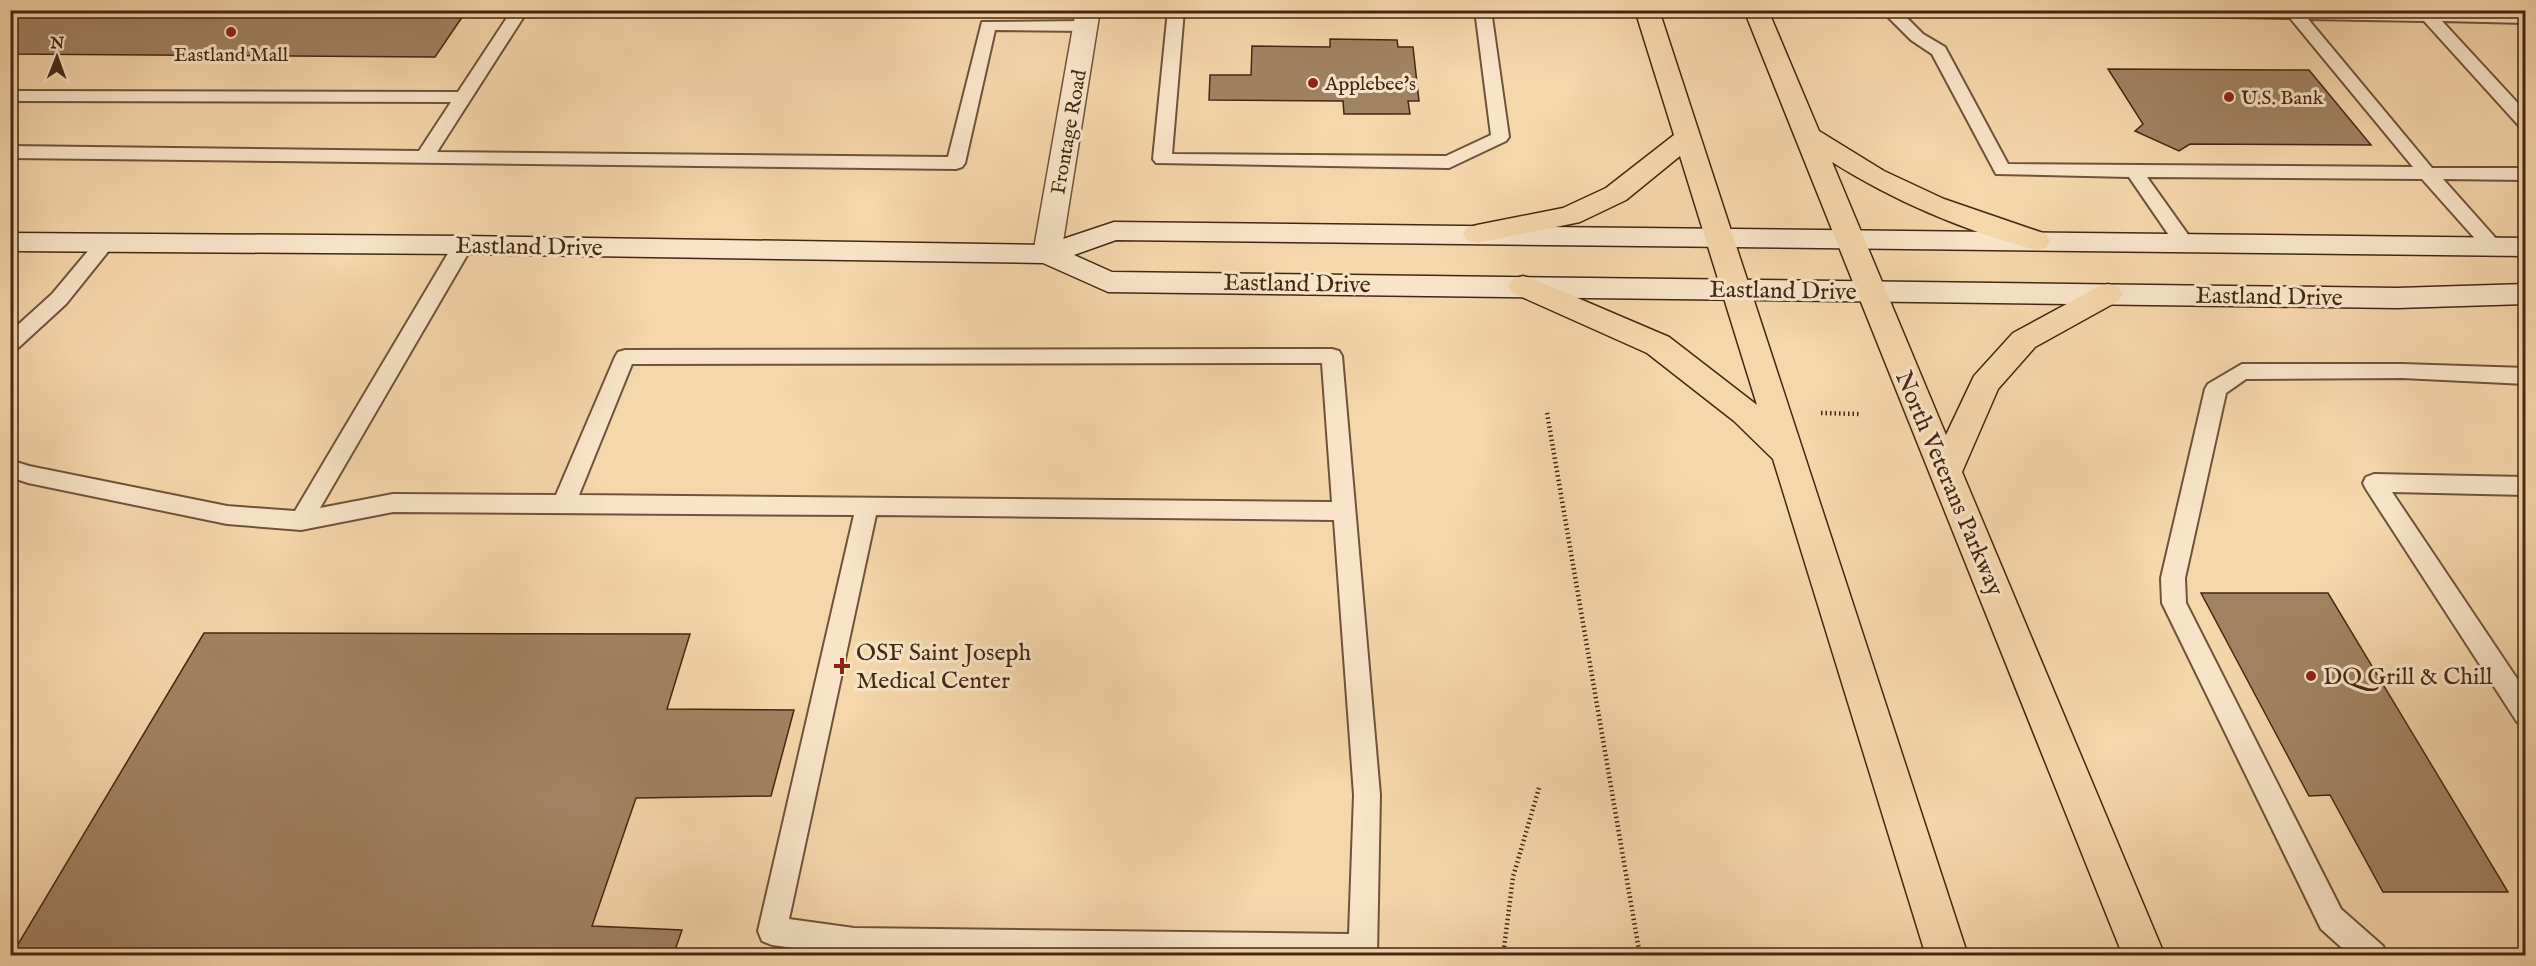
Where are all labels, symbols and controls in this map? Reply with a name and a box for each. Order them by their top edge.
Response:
marker: Eastland Mall [224,25,238,39]
north arrow [27,27,87,87]
text: N [49,34,64,54]
place label: Eastland Mall [174,43,289,68]
street label: Frontage Road [1046,68,1093,197]
place label: Applebee's [1324,72,1416,97]
marker: Applebee's [1306,76,1320,90]
place label: U.S. Bank [2241,86,2324,111]
marker: U.S. Bank [2222,90,2236,104]
street label: Eastland Drive [455,231,603,264]
street label: Eastland Drive [1223,268,1371,301]
street label: Eastland Drive [1709,275,1857,308]
street label: Eastland Drive [2195,281,2343,314]
street label: North Veterans Parkway [1887,366,2010,601]
place label: OSF Saint Joseph Medical Center [856,638,1031,697]
marker: OSF Saint Joseph Medical Center [833,657,851,675]
place label: DQ Grill & Chill [2323,662,2493,693]
marker: DQ Grill & Chill [2304,669,2318,683]

